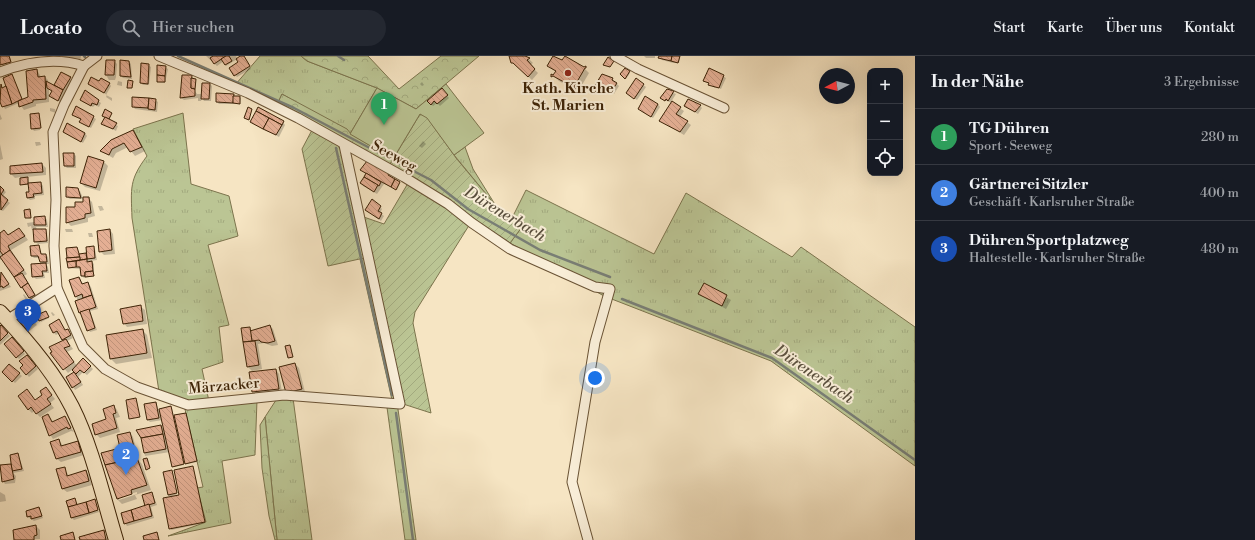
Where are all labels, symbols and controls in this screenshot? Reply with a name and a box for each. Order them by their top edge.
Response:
search box [106,10,386,46]
text: Locato [20,16,82,40]
icon: search [120,17,142,39]
text: Hier suchen [152,18,235,37]
text: Start [993,19,1025,37]
text: Karte [1047,19,1083,37]
text: Über uns [1105,19,1162,37]
text: Kontakt [1184,19,1235,37]
marker: Kath. Kirche St. Marien [563,68,573,78]
north arrow [819,68,855,104]
map controls [867,68,903,176]
button: + [867,68,903,104]
text: In der Nähe [931,71,1024,93]
text: 3 Ergebnisse [1164,74,1239,90]
place label: Kath. Kirche St. Marien [522,79,614,115]
pin: 1 [371,92,397,125]
button: − [867,104,903,140]
text: TG Dühren [969,119,1049,138]
text: 1 [941,129,947,145]
text: 280 m [1201,129,1239,145]
street label: Seeweg [368,136,420,176]
text: Sport · Seeweg [969,138,1052,154]
button: locate [867,140,903,176]
text: Gärtnerei Sitzler [969,175,1089,194]
water label: Dürenerbach [460,181,549,246]
text: 2 [940,185,948,201]
text: 400 m [1200,185,1239,201]
text: Geschäft · Karlsruher Straße [969,194,1135,210]
text: Dühren Sportplatzweg [969,231,1128,250]
text: 3 [940,241,948,257]
text: 480 m [1201,241,1239,257]
text: Haltestelle · Karlsruher Straße [969,250,1145,266]
pin: 3 [15,299,41,332]
water label: Dürenerbach [770,340,858,408]
your location [585,368,605,388]
street label: Märzacker [188,373,261,399]
pin: 2 [113,442,139,475]

